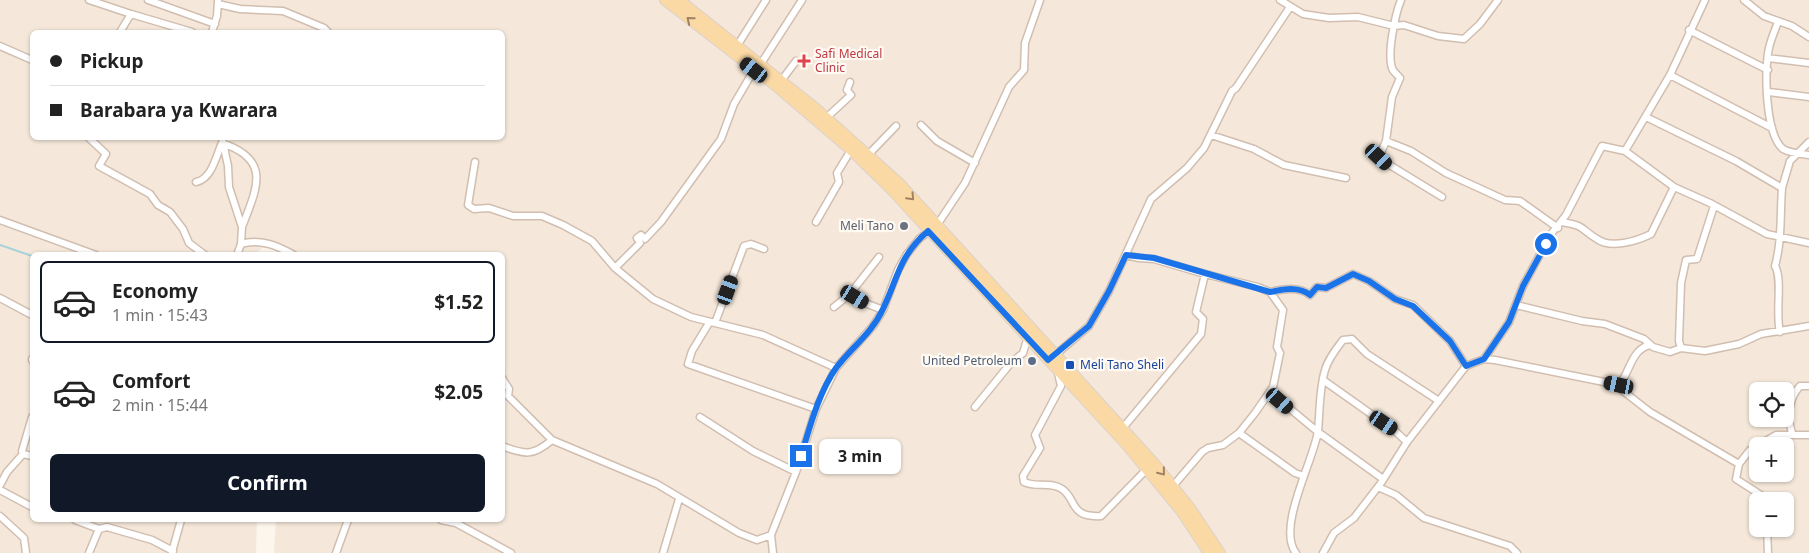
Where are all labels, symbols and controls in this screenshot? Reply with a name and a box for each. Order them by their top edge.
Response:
one-way arrow [687,18,696,26]
place label: Safi Medical Clinic [815,45,882,76]
text: Pickup [80,48,143,74]
marker: Safi Medical Clinic [797,54,811,68]
car [737,55,770,85]
text: Barabara ya Kwarara [80,97,278,123]
car [1362,141,1395,173]
one-way arrow [905,191,914,200]
place label: Meli Tano [840,217,894,234]
marker: Meli Tano [898,220,910,232]
route start [1535,233,1557,255]
car [715,273,740,307]
text: Economy [112,278,198,304]
icon: car [52,280,97,325]
car [838,283,871,311]
text: $1.52 [434,289,483,315]
text: 1 min · 15:43 [112,304,208,326]
place label: United Petroleum [922,352,1022,369]
marker: United Petroleum [1026,355,1038,367]
place label: Meli Tano Sheli [1080,356,1164,373]
marker: Meli Tano Sheli [1064,359,1076,371]
text: Comfort [112,368,191,394]
icon: car [52,370,97,415]
car [1602,375,1635,395]
text: $2.05 [434,379,483,405]
map controls [1749,382,1794,537]
button: locate [1749,382,1794,427]
car [1263,385,1296,417]
text: 2 min · 15:44 [112,394,208,416]
car [1367,408,1400,438]
button: + [1749,437,1794,482]
callout: 3 min [818,438,901,474]
route end [790,445,812,467]
text: 3 min [838,445,882,467]
button: Confirm [50,454,485,512]
one-way arrow [1156,467,1165,476]
button: − [1749,492,1794,537]

